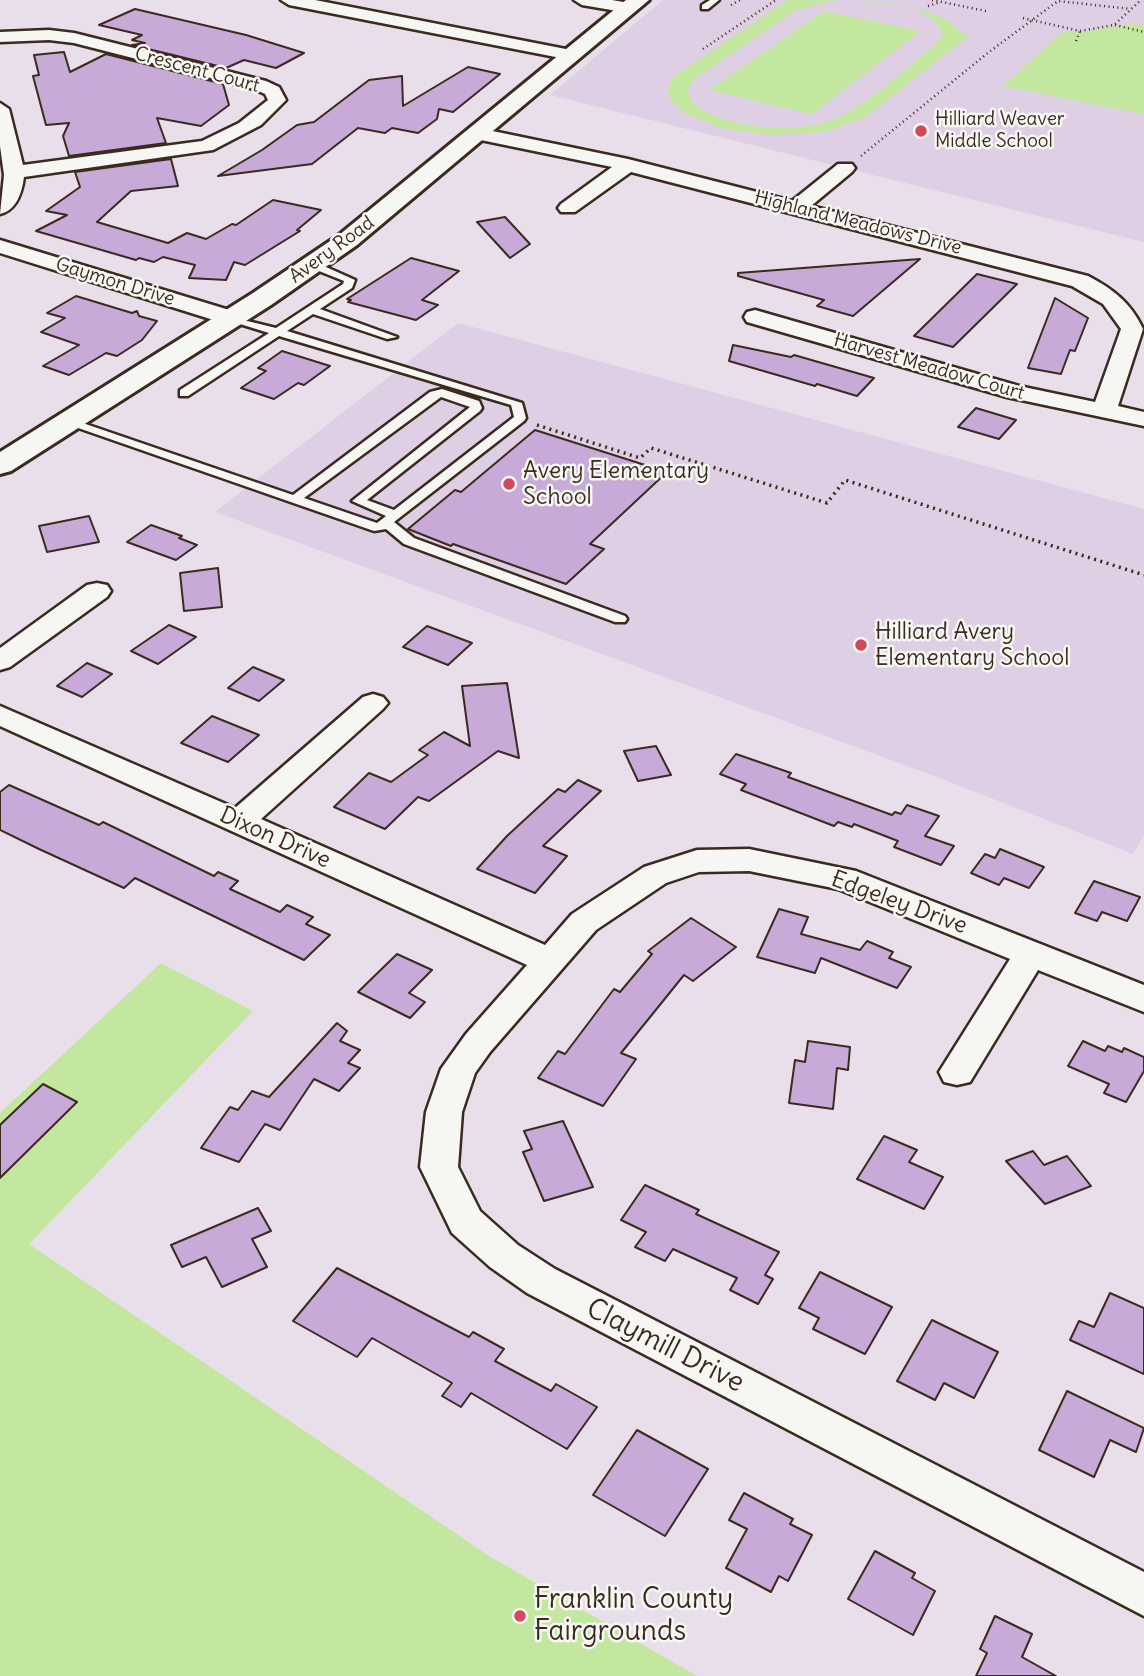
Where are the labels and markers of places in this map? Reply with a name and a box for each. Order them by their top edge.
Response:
place label: Hilliard Weaver Middle School [935,109,1065,153]
marker: Hilliard Weaver Middle School [913,123,929,139]
place label: Avery Elementary School [523,457,709,511]
marker: Avery Elementary School [501,476,517,492]
place label: Hilliard Avery Elementary School [875,618,1069,672]
marker: Hilliard Avery Elementary School [853,637,869,653]
place label: Franklin County Fairgrounds [534,1583,733,1649]
marker: Franklin County Fairgrounds [512,1608,528,1624]

